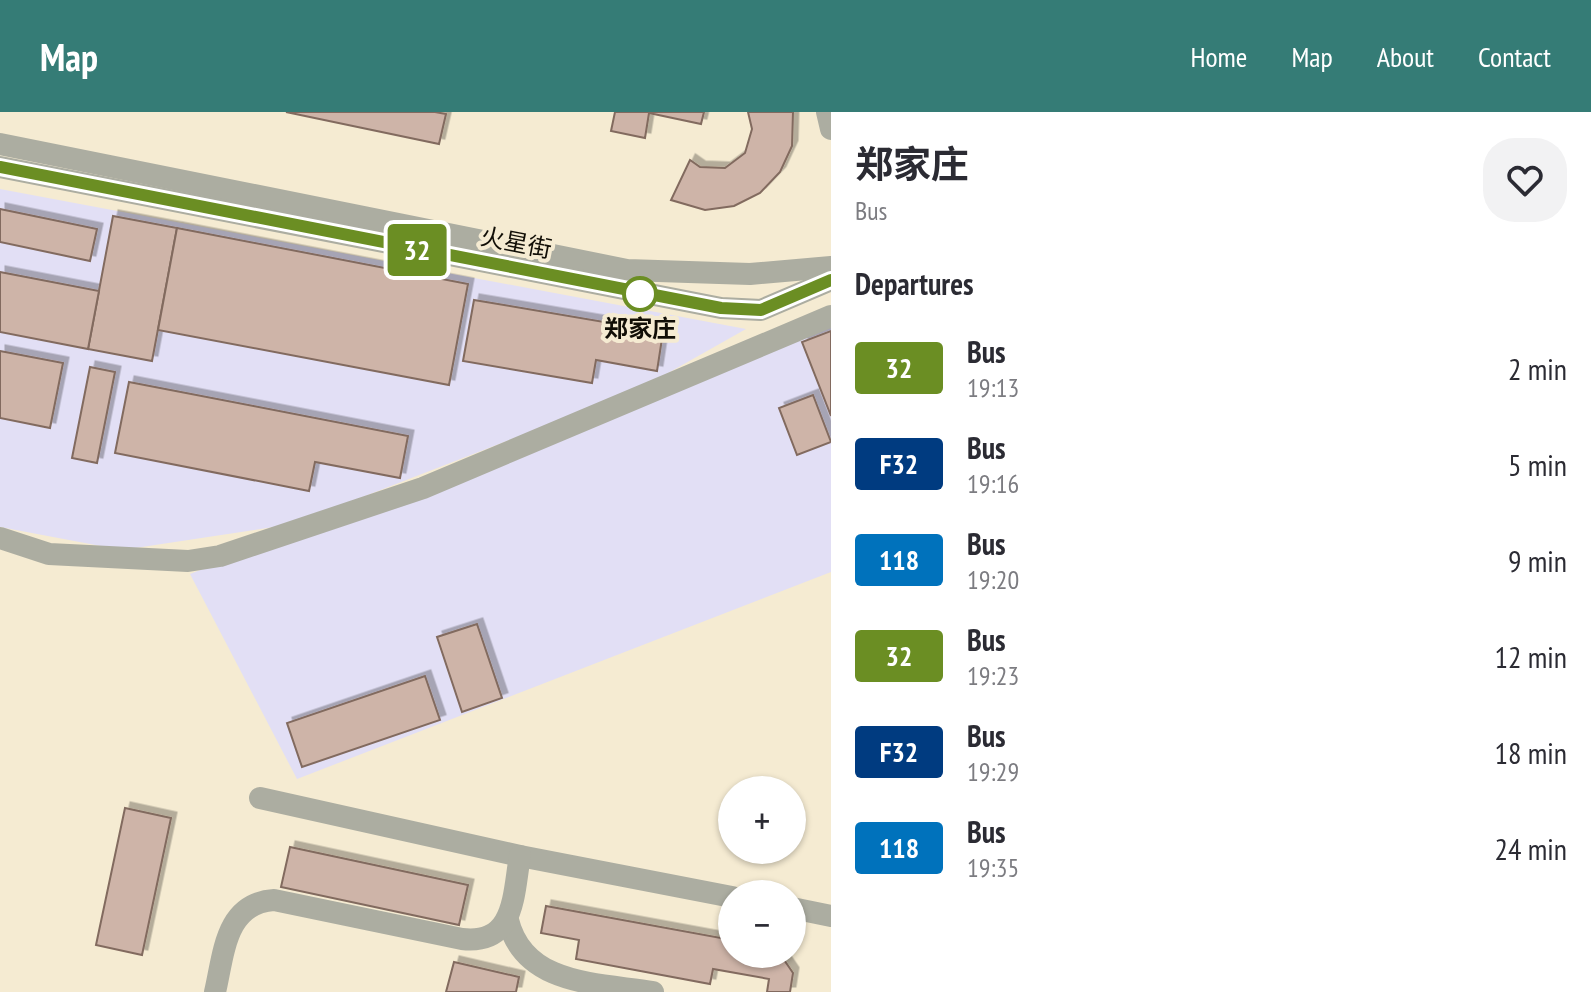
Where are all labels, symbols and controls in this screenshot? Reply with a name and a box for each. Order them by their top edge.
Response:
text: Map [40,32,98,81]
text: Home [1191,38,1247,75]
text: Map [1291,38,1333,75]
text: About [1377,38,1434,75]
text: Contact [1478,38,1551,75]
button: heart [1483,138,1567,222]
text: 郑家庄 [855,139,969,188]
text: Bus [855,194,887,227]
street label: 火星街 [478,220,554,265]
line badge: 32 [381,224,453,276]
text: 32 [404,231,430,268]
text: Departures [855,264,973,303]
marker: 郑家庄 [623,277,657,311]
place label: 郑家庄 [604,313,676,344]
text: Bus [967,332,1006,371]
text: 32 [886,349,912,386]
text: 2 min [1508,349,1567,388]
text: 19:13 [967,371,1019,404]
text: Bus [967,428,1006,467]
text: F32 [880,445,918,482]
text: 5 min [1508,445,1567,484]
text: 19:16 [967,467,1019,500]
text: Bus [967,524,1006,563]
text: 118 [879,541,919,578]
text: 9 min [1508,541,1567,580]
text: 19:20 [967,563,1019,596]
text: Bus [967,620,1006,659]
text: 32 [886,637,912,674]
text: 12 min [1494,637,1567,676]
text: 19:23 [967,659,1019,692]
text: Bus [967,716,1006,755]
text: F32 [880,733,918,770]
text: 18 min [1494,733,1567,772]
text: 19:29 [967,755,1019,788]
map controls [718,776,806,968]
button: + [718,776,806,864]
text: Bus [967,812,1006,851]
text: 118 [879,829,919,866]
text: 24 min [1494,829,1567,868]
text: 19:35 [967,851,1019,884]
button: − [718,880,806,968]

